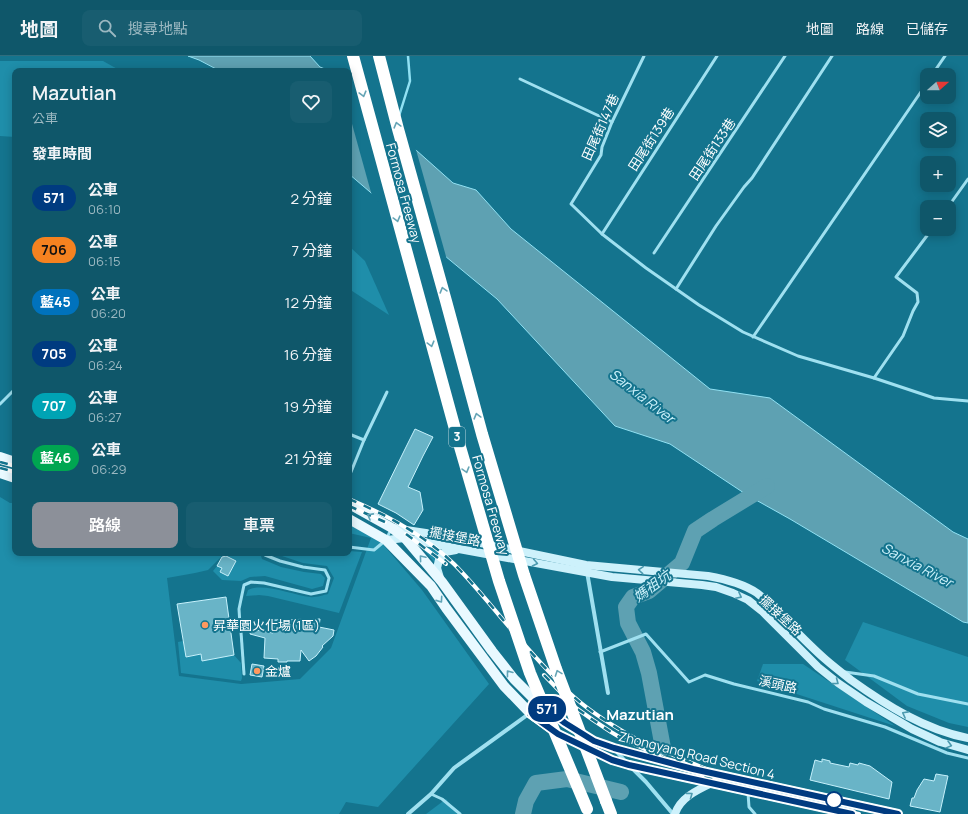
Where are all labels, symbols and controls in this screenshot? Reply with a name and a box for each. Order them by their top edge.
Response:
search box [82,10,362,46]
text: 地圖 [20,16,58,42]
icon: search [96,17,118,39]
text: 搜尋地點 [128,18,188,39]
text: 地圖 [806,19,834,38]
text: 路線 [856,19,884,38]
text: 已儲存 [906,19,948,38]
north arrow [920,68,956,104]
map controls [920,68,956,236]
text: Mazutian [32,80,116,106]
button: heart [290,81,332,123]
one-way arrow [358,90,367,97]
street label: 田尾街147巷 [577,91,623,163]
street label: 田尾街139巷 [624,104,678,174]
text: 公車 [32,109,58,127]
button: layers [920,112,956,148]
street label: 田尾街133巷 [685,114,739,184]
one-way arrow [393,121,401,128]
street label: Formosa Freeway [382,141,426,245]
text: 發車時間 [32,143,92,164]
button: + [920,156,956,192]
text: 公車 [88,179,118,200]
text: 571 [43,188,65,207]
text: 2 分鐘 [290,188,332,209]
text: 06:10 [88,200,121,218]
button: − [920,200,956,236]
one-way arrow [392,215,401,222]
text: 公車 [88,231,118,252]
text: 706 [41,240,67,259]
text: 7 分鐘 [291,240,332,261]
text: 06:15 [88,252,120,270]
text: 公車 [91,283,121,304]
one-way arrow [439,287,448,294]
text: 藍45 [40,292,71,311]
text: 12 分鐘 [285,292,332,313]
text: 06:20 [91,304,126,322]
text: 公車 [88,335,118,356]
one-way arrow [427,341,435,348]
text: 705 [42,344,66,363]
text: 16 分鐘 [284,344,332,365]
text: 06:24 [88,356,123,374]
water label: Sanxia River [606,364,680,428]
text: 公車 [88,387,118,408]
text: 707 [42,396,66,415]
text: 19 分鐘 [284,396,332,417]
text: 06:27 [88,408,122,426]
one-way arrow [473,412,482,419]
road number: 3 [449,427,465,447]
text: 公車 [91,439,121,460]
text: 藍46 [40,448,71,467]
text: 21 分鐘 [285,448,332,469]
street label: Formosa Freeway [468,453,514,557]
text: 06:29 [91,460,127,478]
one-way arrow [461,466,470,473]
button: 路線 [32,502,178,548]
button: 車票 [186,502,332,548]
one-way arrow [367,513,374,520]
street label: 擺接堡路 [428,522,482,550]
water label: Sanxia River [878,538,958,592]
one-way arrow [419,555,426,563]
one-way arrow [531,558,538,567]
water label: 媽祖坑 [629,564,676,606]
one-way arrow [638,566,644,575]
one-way arrow [735,591,743,599]
street label: 擺接堡路 [756,591,806,639]
one-way arrow [435,596,443,603]
place label: 昇華園火化場(1區) [213,616,320,634]
marker: 昇華園火化場(1區) [200,620,210,630]
place label: 金爐 [265,662,291,680]
marker: 金爐 [252,666,262,676]
one-way arrow [506,670,513,677]
one-way arrow [554,670,563,677]
street label: 溪頭路 [757,671,799,697]
one-way arrow [832,677,839,684]
line badge: 571 [524,696,570,722]
text: 571 [536,699,558,718]
district label: Mazutian [606,704,674,725]
one-way arrow [902,712,910,719]
street label: Zhongyang Road Section 4 [617,727,778,783]
one-way arrow [946,740,953,749]
unlabelled marker [825,791,843,809]
one-way arrow [686,793,693,800]

